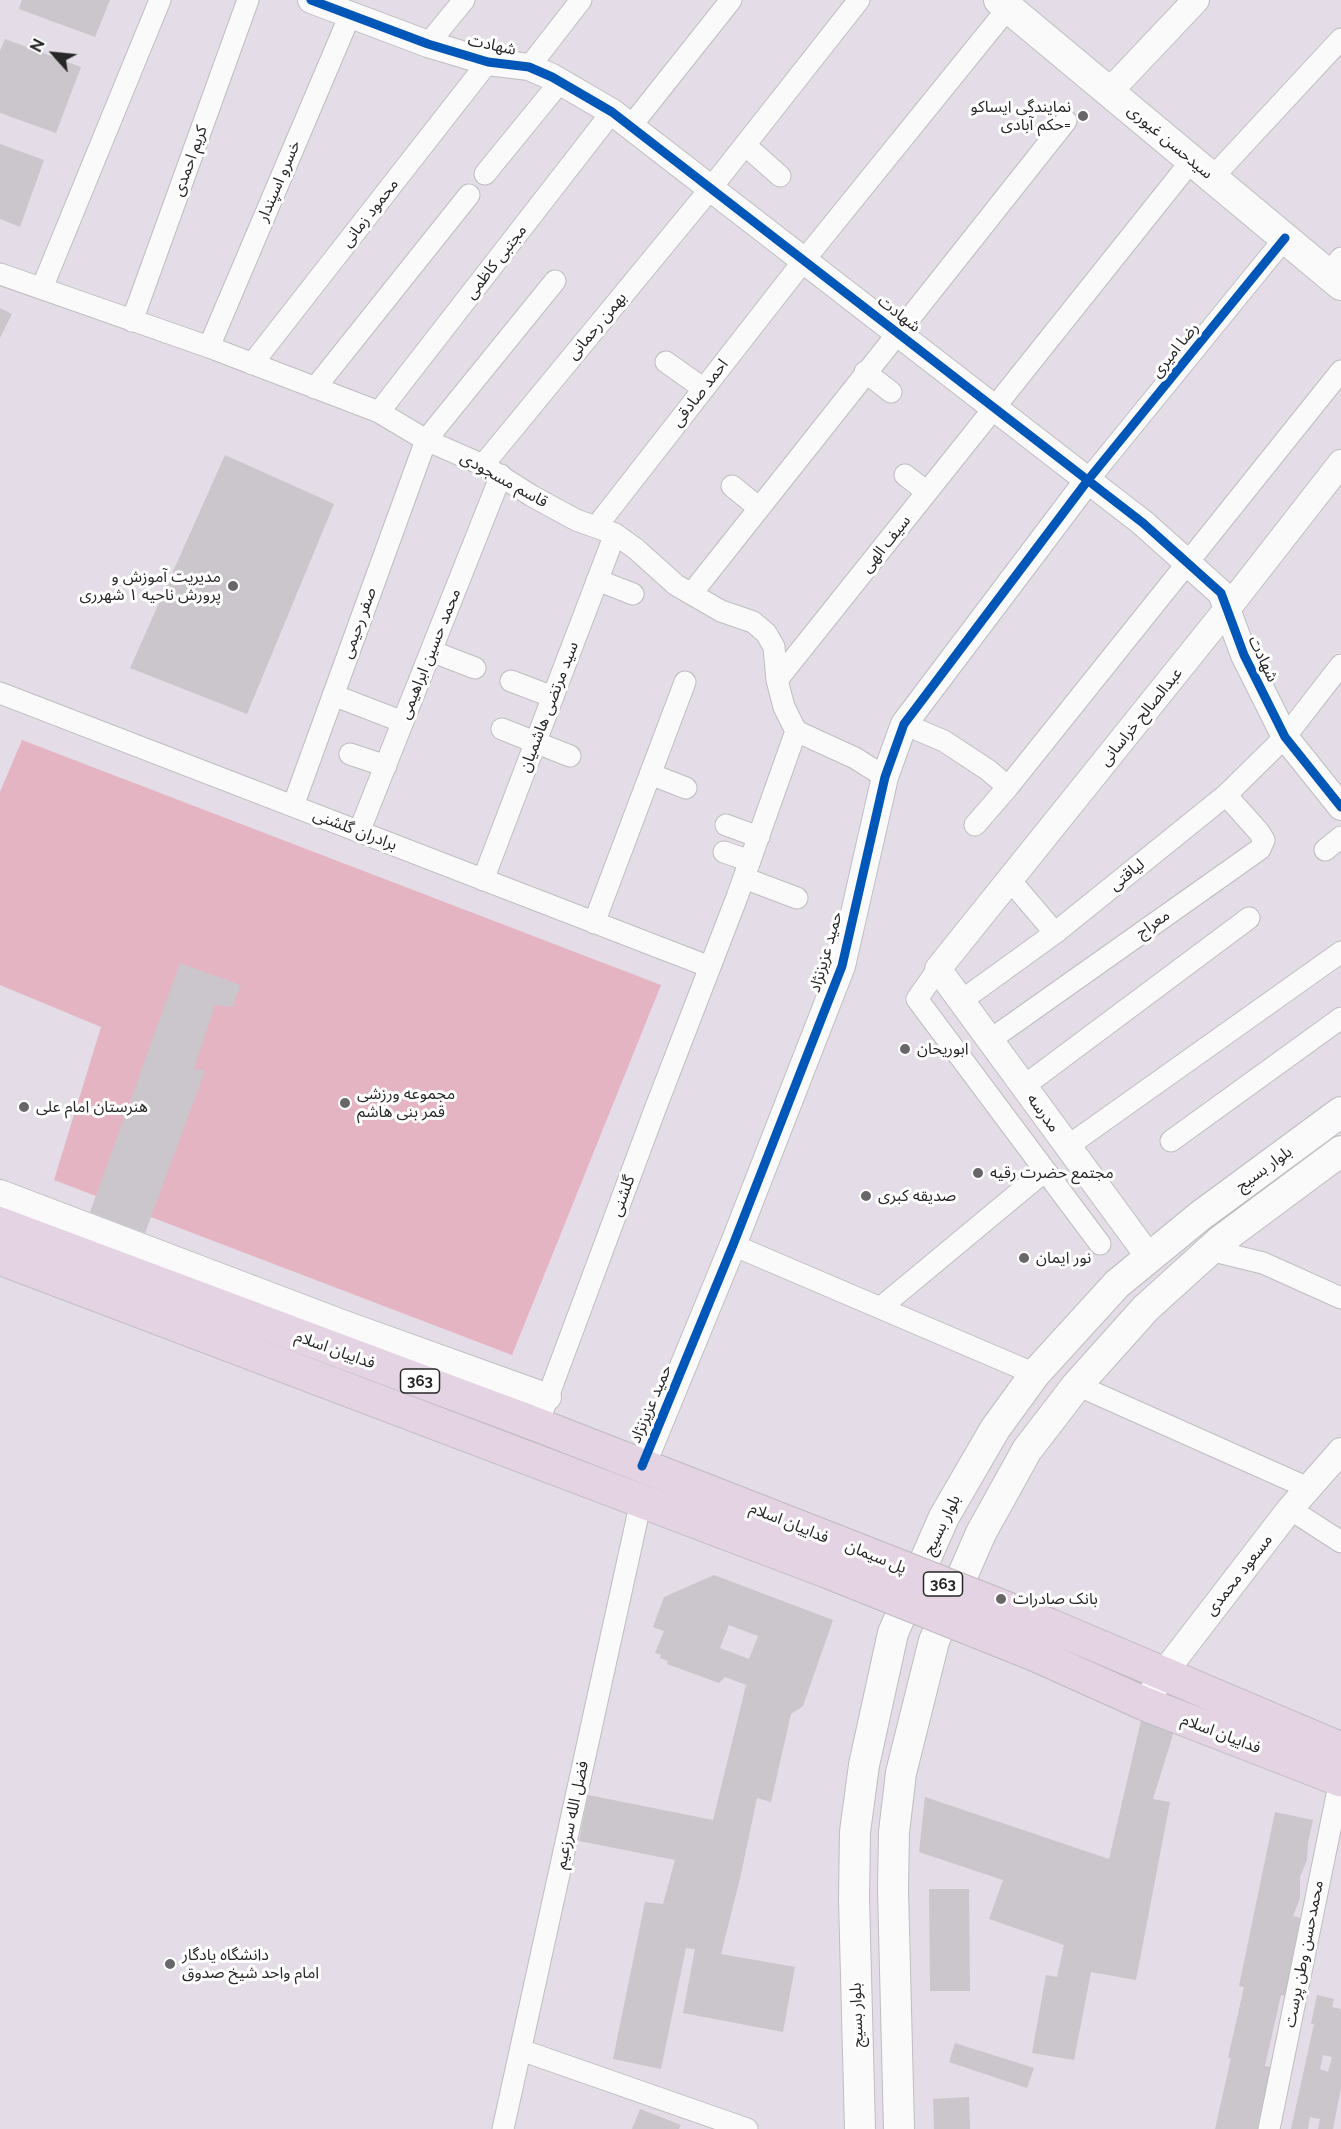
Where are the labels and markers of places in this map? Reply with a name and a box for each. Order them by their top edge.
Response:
place label: نمایندگی ایساکو حکم آبادی= [971,97,1071,135]
marker: نمایندگی ایساکو حکم آبادی= [1076,109,1090,123]
place label: مدیریت آموزش و پرورش ناحیه ۱ شهرری [79,567,221,605]
marker: مدیریت آموزش و پرورش ناحیه ۱ شهرری [226,579,240,593]
place label: ابوریحان [917,1039,969,1059]
marker: ابوریحان [898,1042,912,1056]
place label: مجموعه ورزشی قمر بنی هاشم [357,1084,455,1122]
marker: مجموعه ورزشی قمر بنی هاشم [338,1096,352,1110]
place label: هنرستان امام علی [36,1097,148,1117]
marker: هنرستان امام علی [17,1100,31,1114]
place label: مجتمع حضرت رقیه [990,1163,1114,1183]
marker: مجتمع حضرت رقیه [971,1166,985,1180]
place label: صدیقه کبری [878,1186,956,1206]
marker: صدیقه کبری [859,1189,873,1203]
place label: نور ایمان [1036,1248,1091,1268]
marker: نور ایمان [1017,1251,1031,1265]
place label: بانک صادرات [1013,1589,1098,1609]
marker: بانک صادرات [994,1592,1008,1606]
place label: دانشگاه یادگار امام واحد شیخ صدوق [182,1945,319,1983]
marker: دانشگاه یادگار امام واحد شیخ صدوق [163,1957,177,1971]

